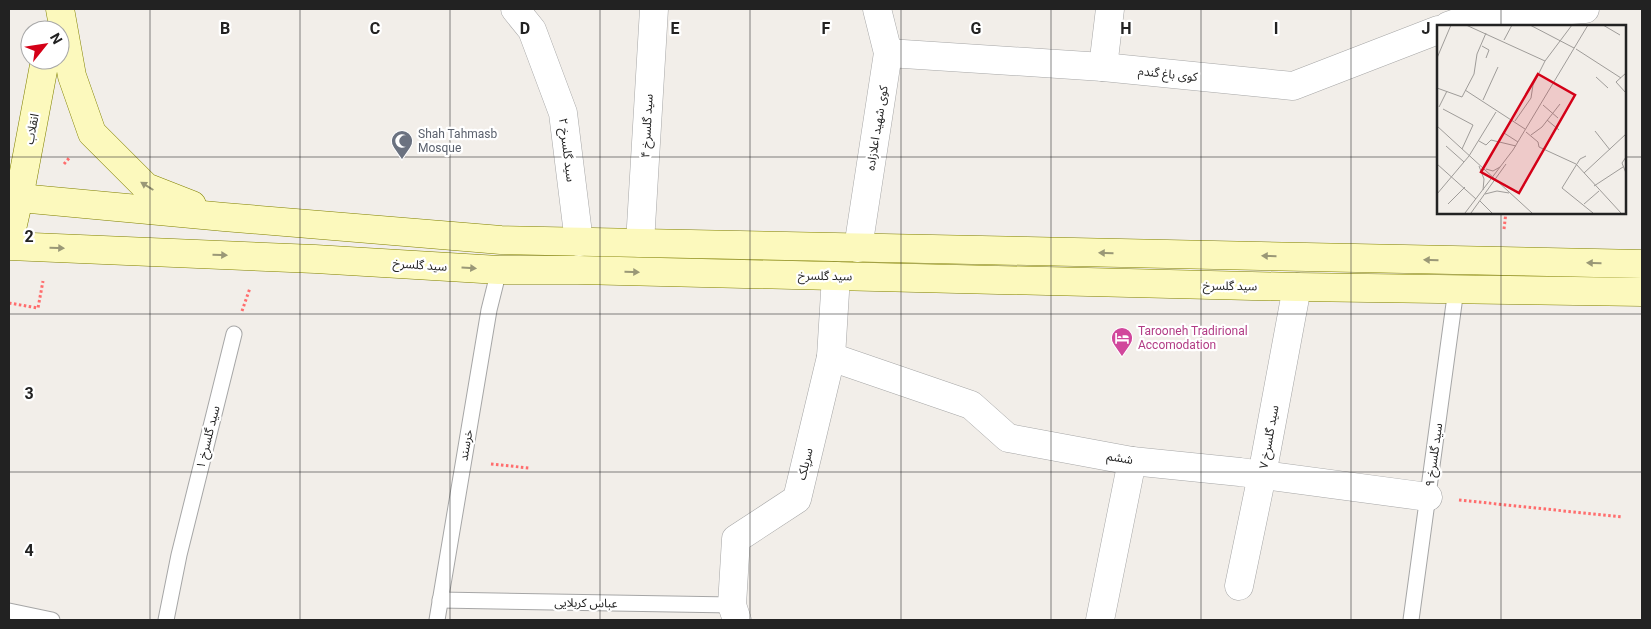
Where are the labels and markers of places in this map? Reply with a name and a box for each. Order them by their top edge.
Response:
place label: Shah Tahmasb Mosque [418,127,497,155]
mosque icon: Shah Tahmasb Mosque [390,129,414,160]
place label: Tarooneh Tradirional Accomodation [1138,324,1248,352]
hotel icon: Tarooneh Tradirional Accomodation [1110,326,1134,357]

